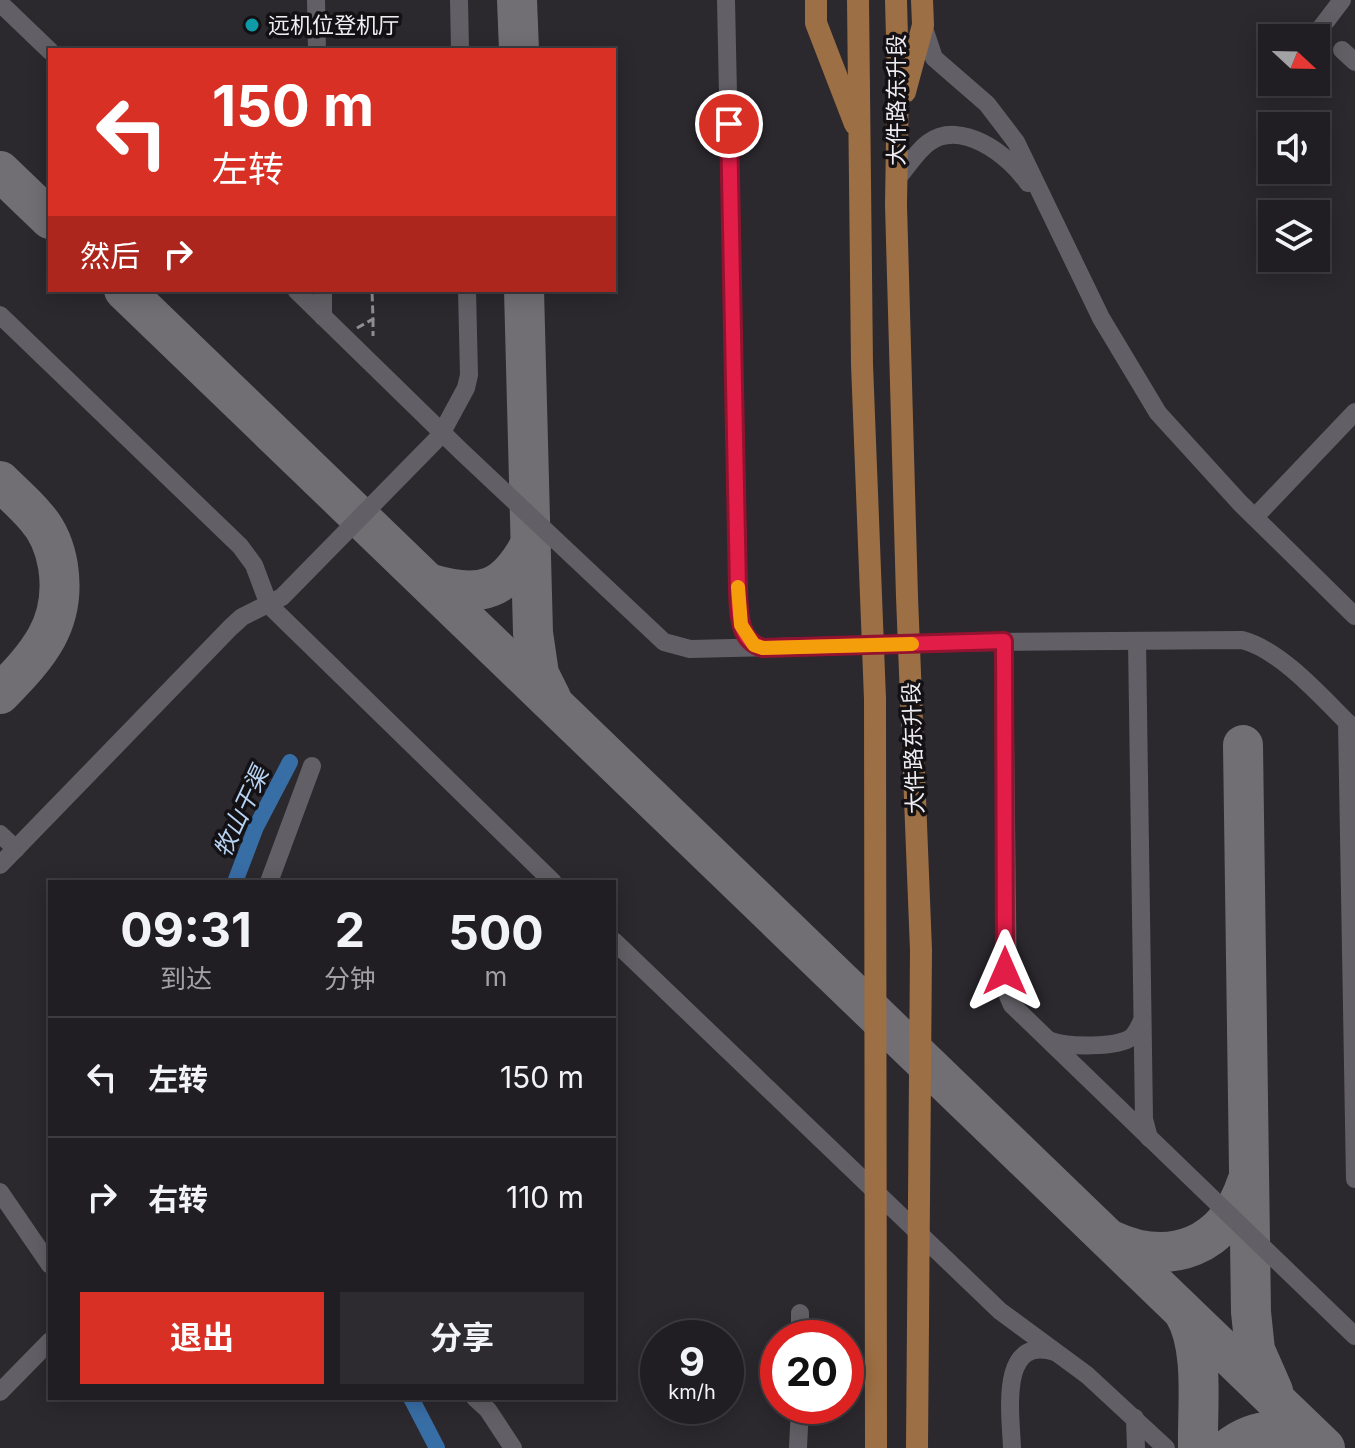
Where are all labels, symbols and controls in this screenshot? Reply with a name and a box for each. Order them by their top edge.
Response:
place label: 远机位登机厅 [268,12,400,38]
marker: 远机位登机厅 [243,16,261,34]
north arrow [1258,24,1330,96]
map controls [1258,24,1330,272]
street label: 大件路东升段 [883,34,909,166]
text: 150 m [212,72,374,140]
icon: left [80,80,184,184]
pin [695,90,763,158]
icon: arrive [707,102,751,146]
button: sound [1258,112,1330,184]
text: 左转 [212,147,284,191]
button: layers [1258,200,1330,272]
icon: right [156,232,200,276]
text: 然后 [80,238,140,274]
street label: 大件路东升段 [898,682,928,814]
water label: 牧山干渠 [208,760,276,862]
text: 09:31 [120,900,252,959]
text: 2 [335,900,365,959]
text: 500 [448,903,544,962]
position arrow [963,929,1047,1013]
text: m [485,961,507,992]
text: 到达 [160,963,212,994]
text: 分钟 [324,963,376,994]
icon: left [80,1055,124,1099]
text: 150 m [500,1059,584,1095]
text: 左转 [148,1061,208,1097]
icon: right [80,1175,124,1219]
text: 110 m [506,1179,584,1215]
text: 右转 [148,1181,208,1217]
button: 退出 [80,1292,324,1384]
button: 分享 [340,1292,584,1384]
speed limit sign: 20 [760,1320,864,1424]
text: 9 [679,1337,705,1386]
text: km/h [668,1380,716,1404]

